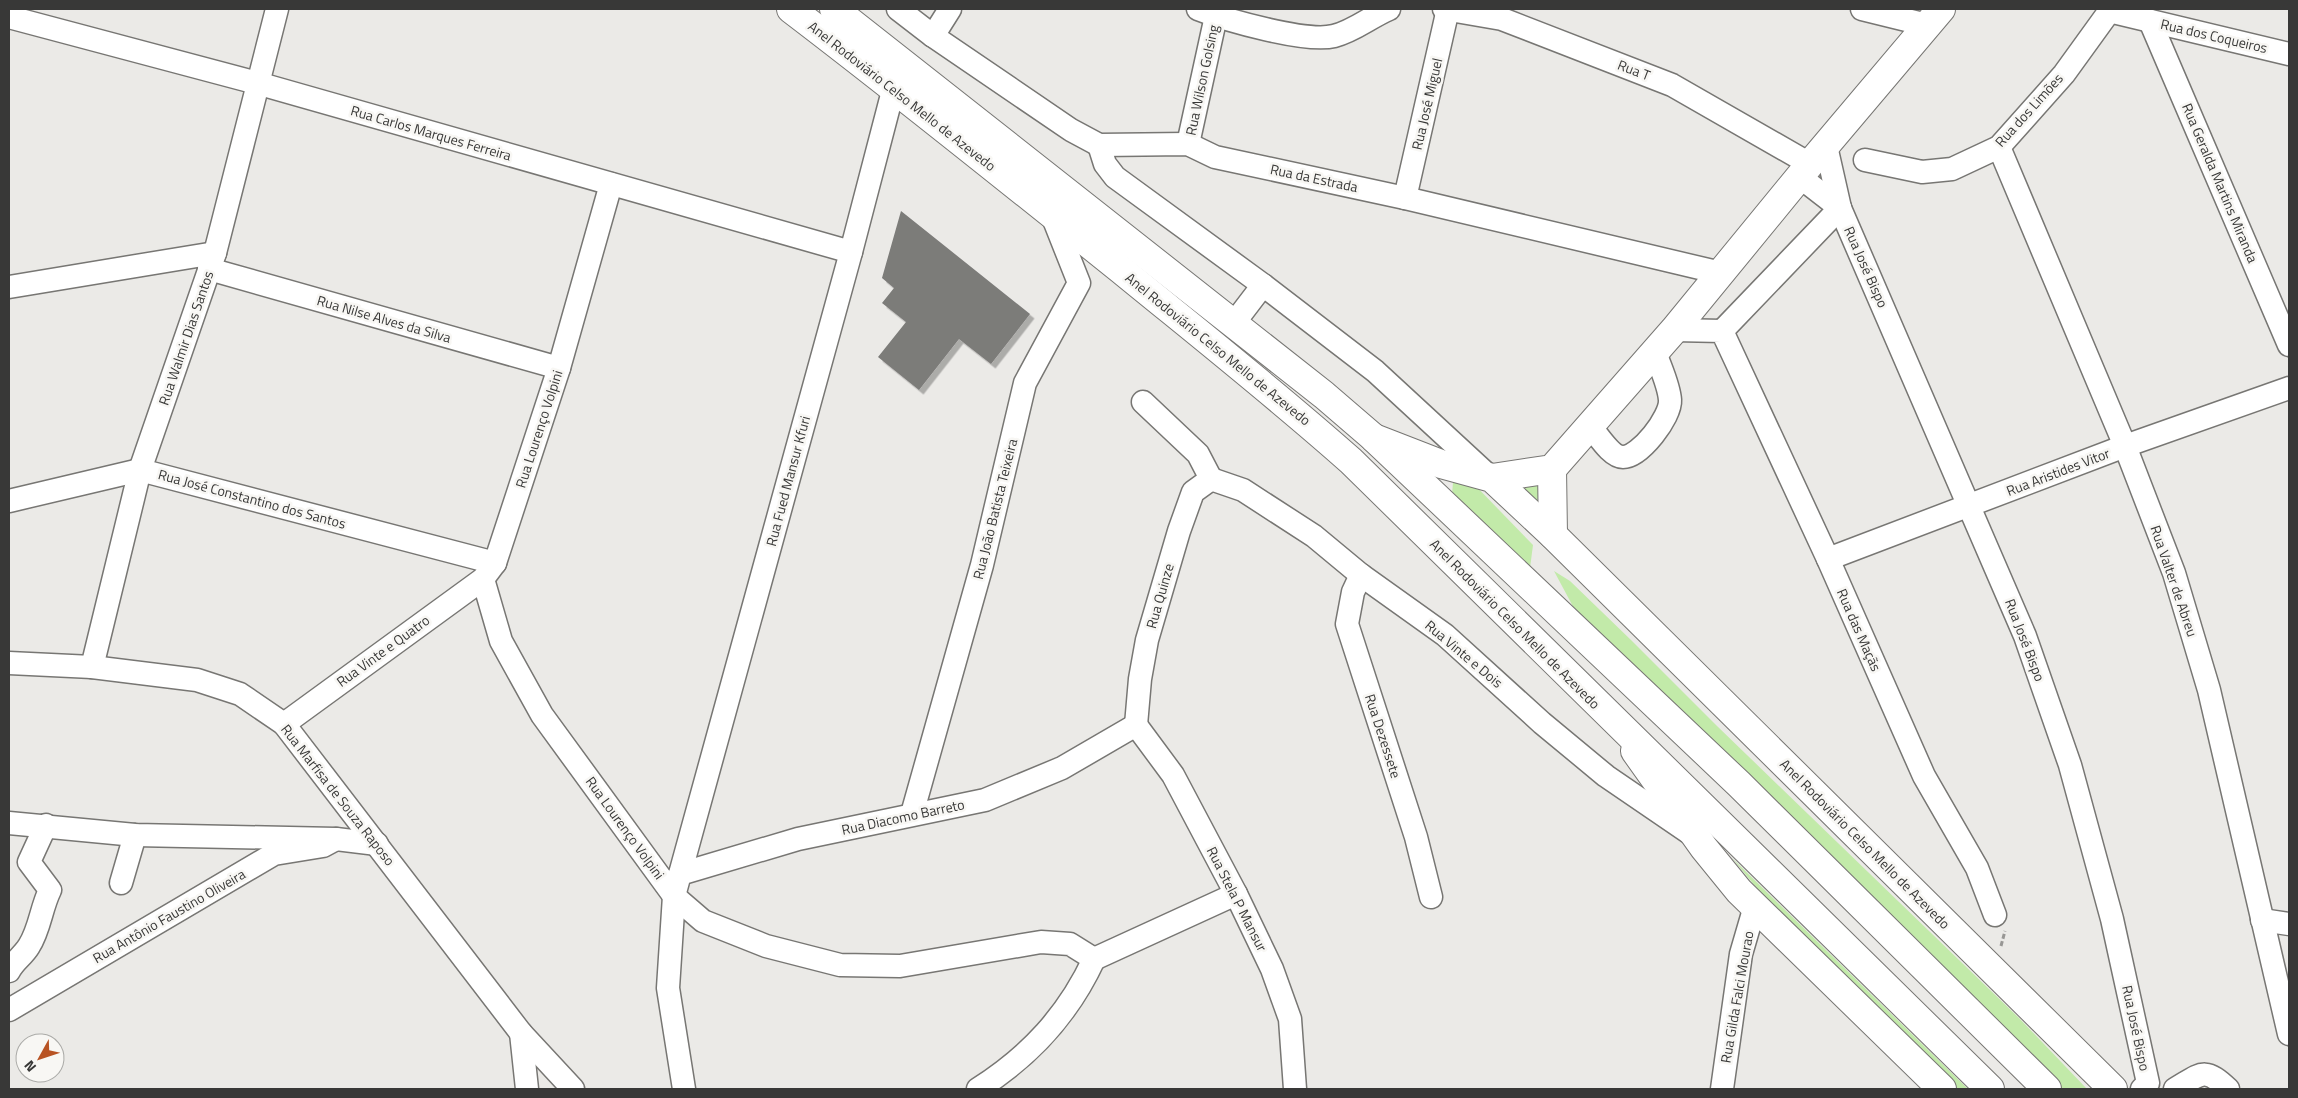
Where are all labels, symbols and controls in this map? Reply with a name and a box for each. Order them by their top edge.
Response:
street label: Rua dos Coqueiros [2159,13,2270,58]
street label: Anel Rodoviário Celso Mello de Azevedo [804,16,1001,176]
street label: Rua Wilson Golsing [1180,23,1224,137]
street label: Rua T [1615,54,1654,86]
street label: Rua José Miguel [1406,56,1447,152]
street label: Rua dos Limões [1990,68,2068,151]
street label: Rua Carlos Marques Ferreira [348,99,514,166]
street label: Rua Geralda Martins Miranda [2177,100,2264,266]
street label: Rua da Estrada [1268,158,1360,197]
street label: Rua José Bispo [1839,223,1894,311]
street label: Anel Rodoviário Celso Mello de Azevedo [1121,267,1316,430]
street label: Rua Walmir Dias Santos [153,268,218,408]
street label: Rua Nilse Alves da Silva [315,289,454,348]
street label: Rua Lourenço Volpini [510,367,567,490]
street label: Rua Fued Mansur Kfuri [760,413,815,548]
street label: Rua João Batista Teixeira [967,436,1022,582]
street label: Rua Aristides Vitor [2003,442,2113,501]
street label: Rua José Constantino dos Santos [156,463,348,534]
street label: Rua Valter de Abreu [2146,522,2203,639]
street label: Anel Rodoviário Celso Mello de Azevedo [1426,534,1605,713]
street label: Rua Quinze [1140,561,1179,631]
street label: Rua das Maçãs [1832,585,1887,675]
street label: Rua José Bispo [2000,595,2051,684]
street label: Rua Vinte e Quatro [332,610,434,692]
street label: Rua Vinte e Dois [1421,615,1508,693]
street label: Rua Dezessete [1360,691,1407,781]
street label: Rua Marfisa de Souza Raposo [276,719,400,870]
street label: Anel Rodoviário Celso Mello de Azevedo [1776,754,1955,933]
street label: Rua Lourenço Volpini [581,772,670,884]
street label: Rua Diacomo Barreto [839,793,966,840]
street label: Rua Stela P Mansur [1202,843,1273,955]
street label: Rua Antônio Faustino Oliveira [88,863,249,968]
street label: Rua Gilda Falci Mourao [1715,929,1758,1065]
street label: Rua José Bispo [2117,983,2156,1073]
north arrow [15,1033,65,1083]
text: N [18,1056,41,1077]

